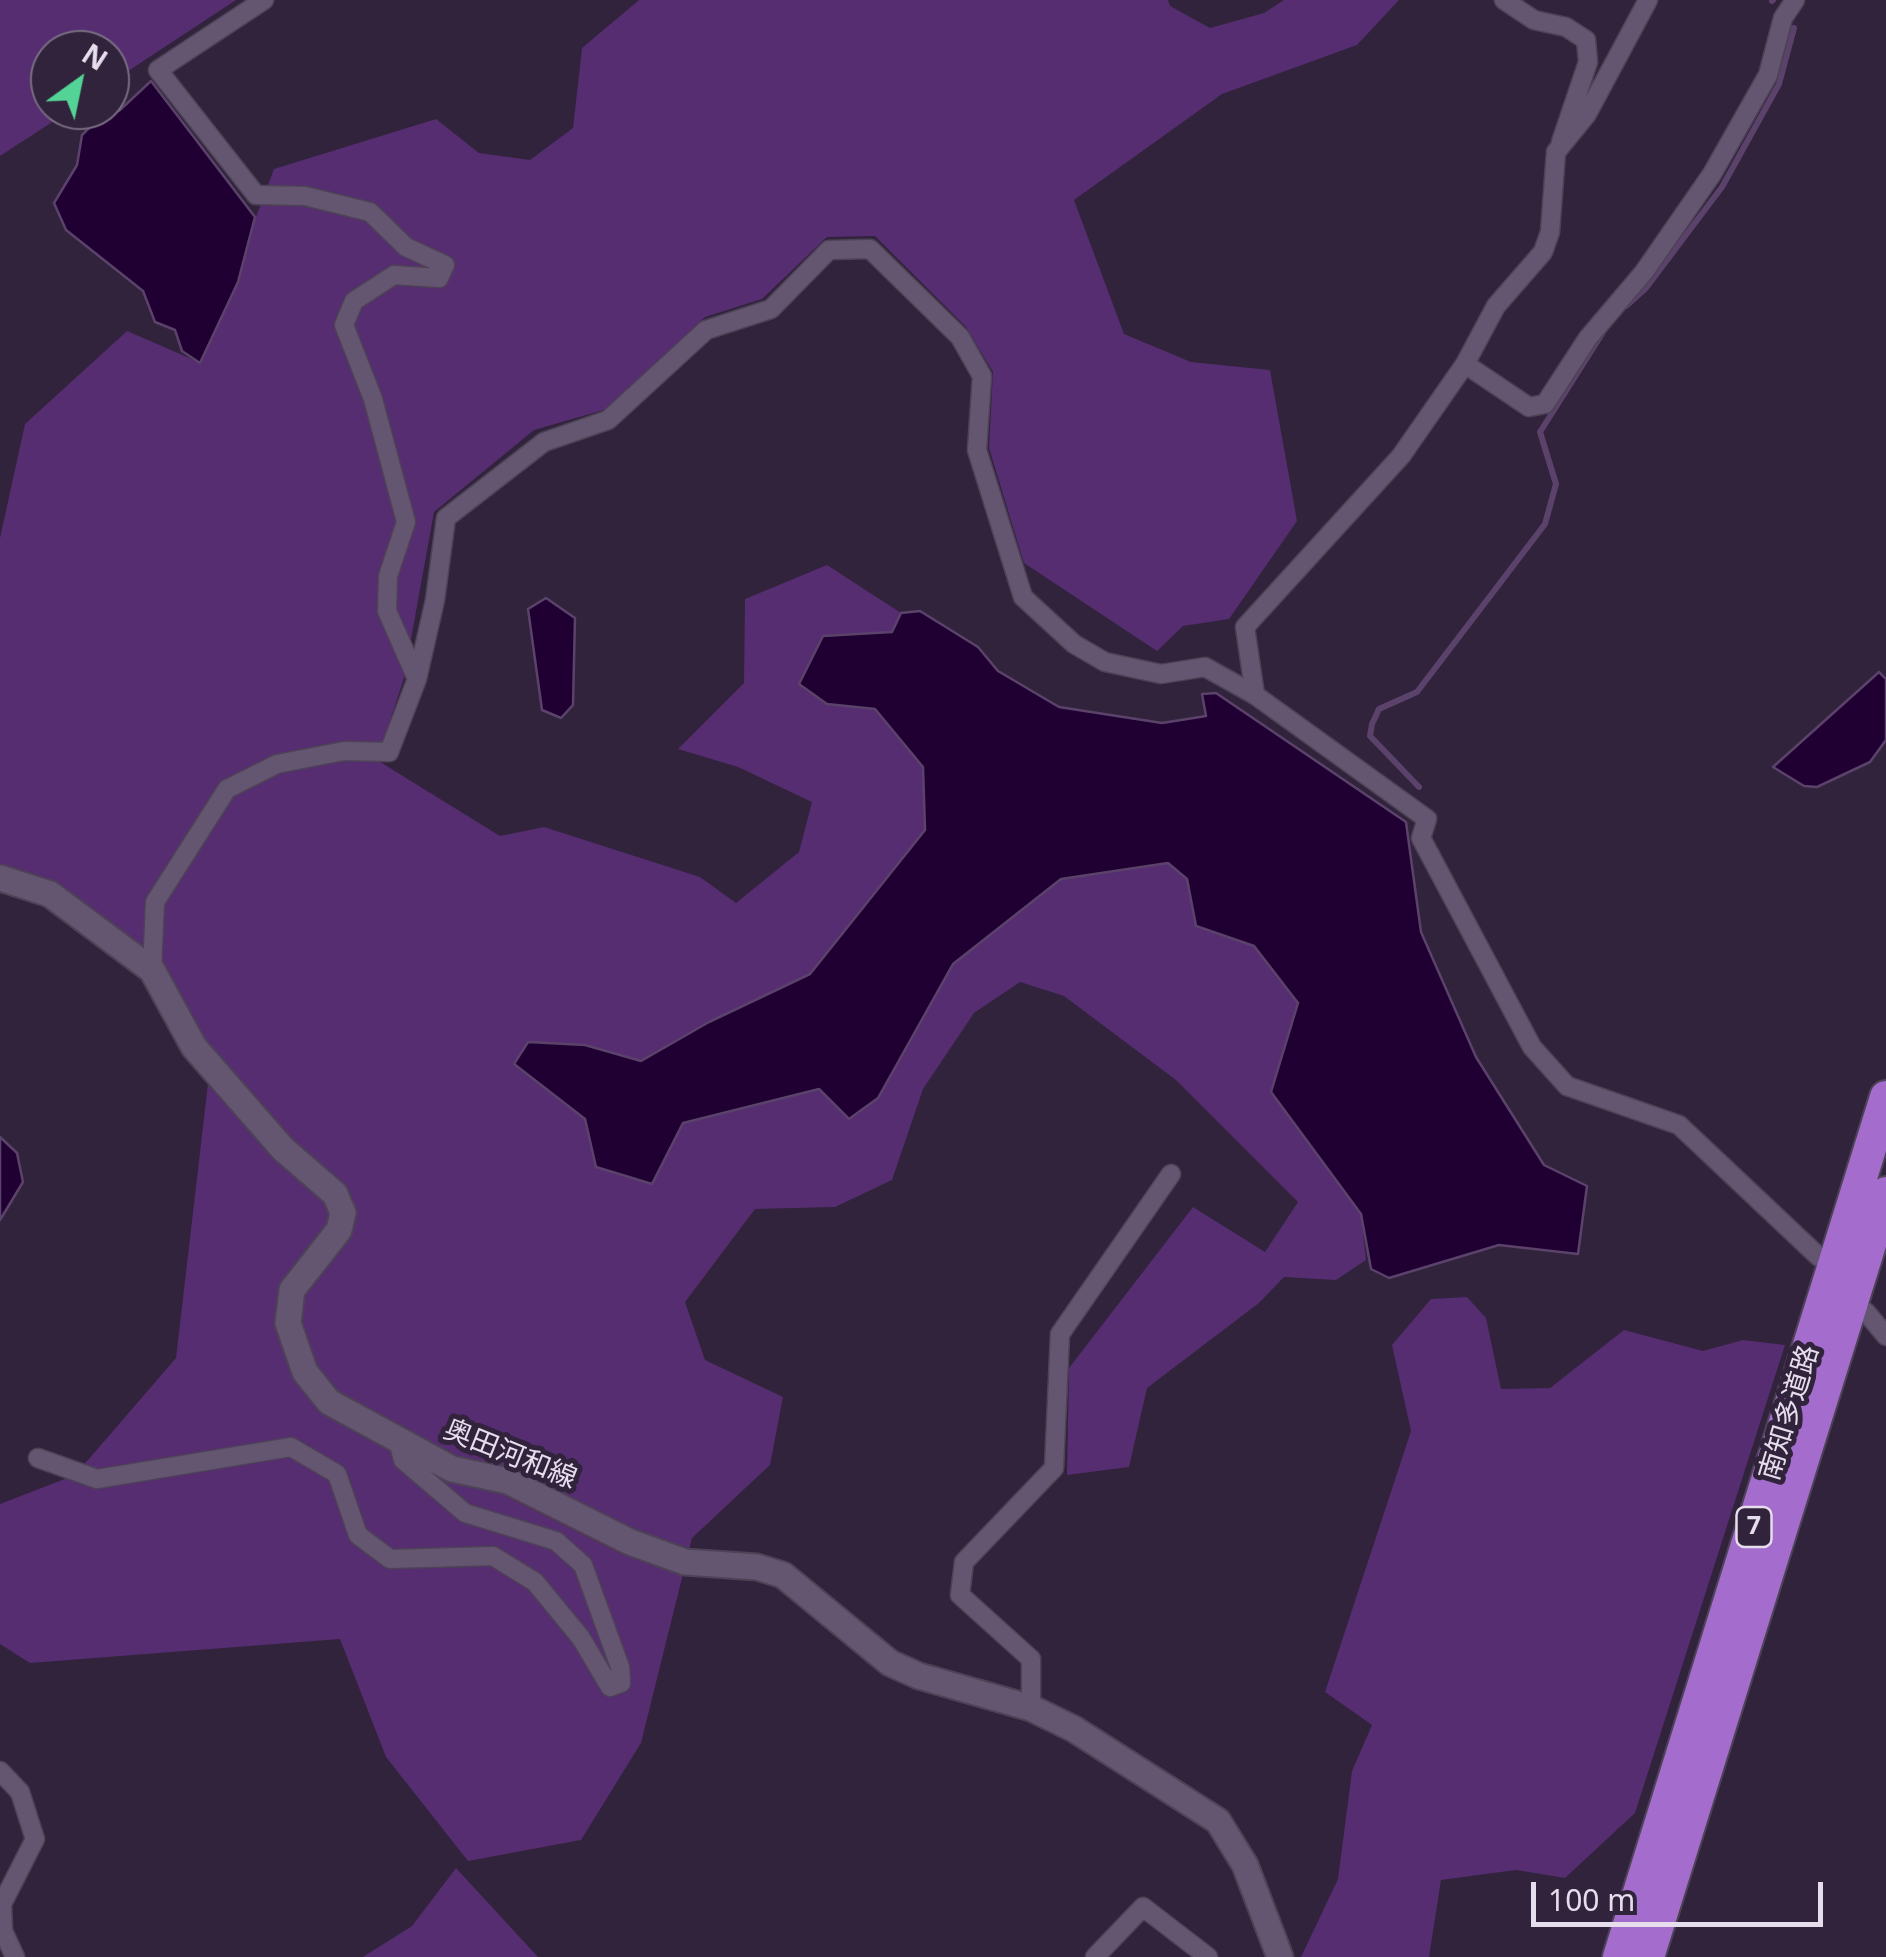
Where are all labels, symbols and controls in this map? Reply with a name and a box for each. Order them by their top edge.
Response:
north arrow [30,30,130,130]
text: N [75,34,115,79]
street label: 南知多道路 [1753,1341,1827,1485]
street label: 奥田河和線 [439,1413,581,1497]
road number: 7 [1736,1507,1772,1547]
scale bar [1536,1862,1828,1924]
text: 100 m [1548,1879,1635,1920]

